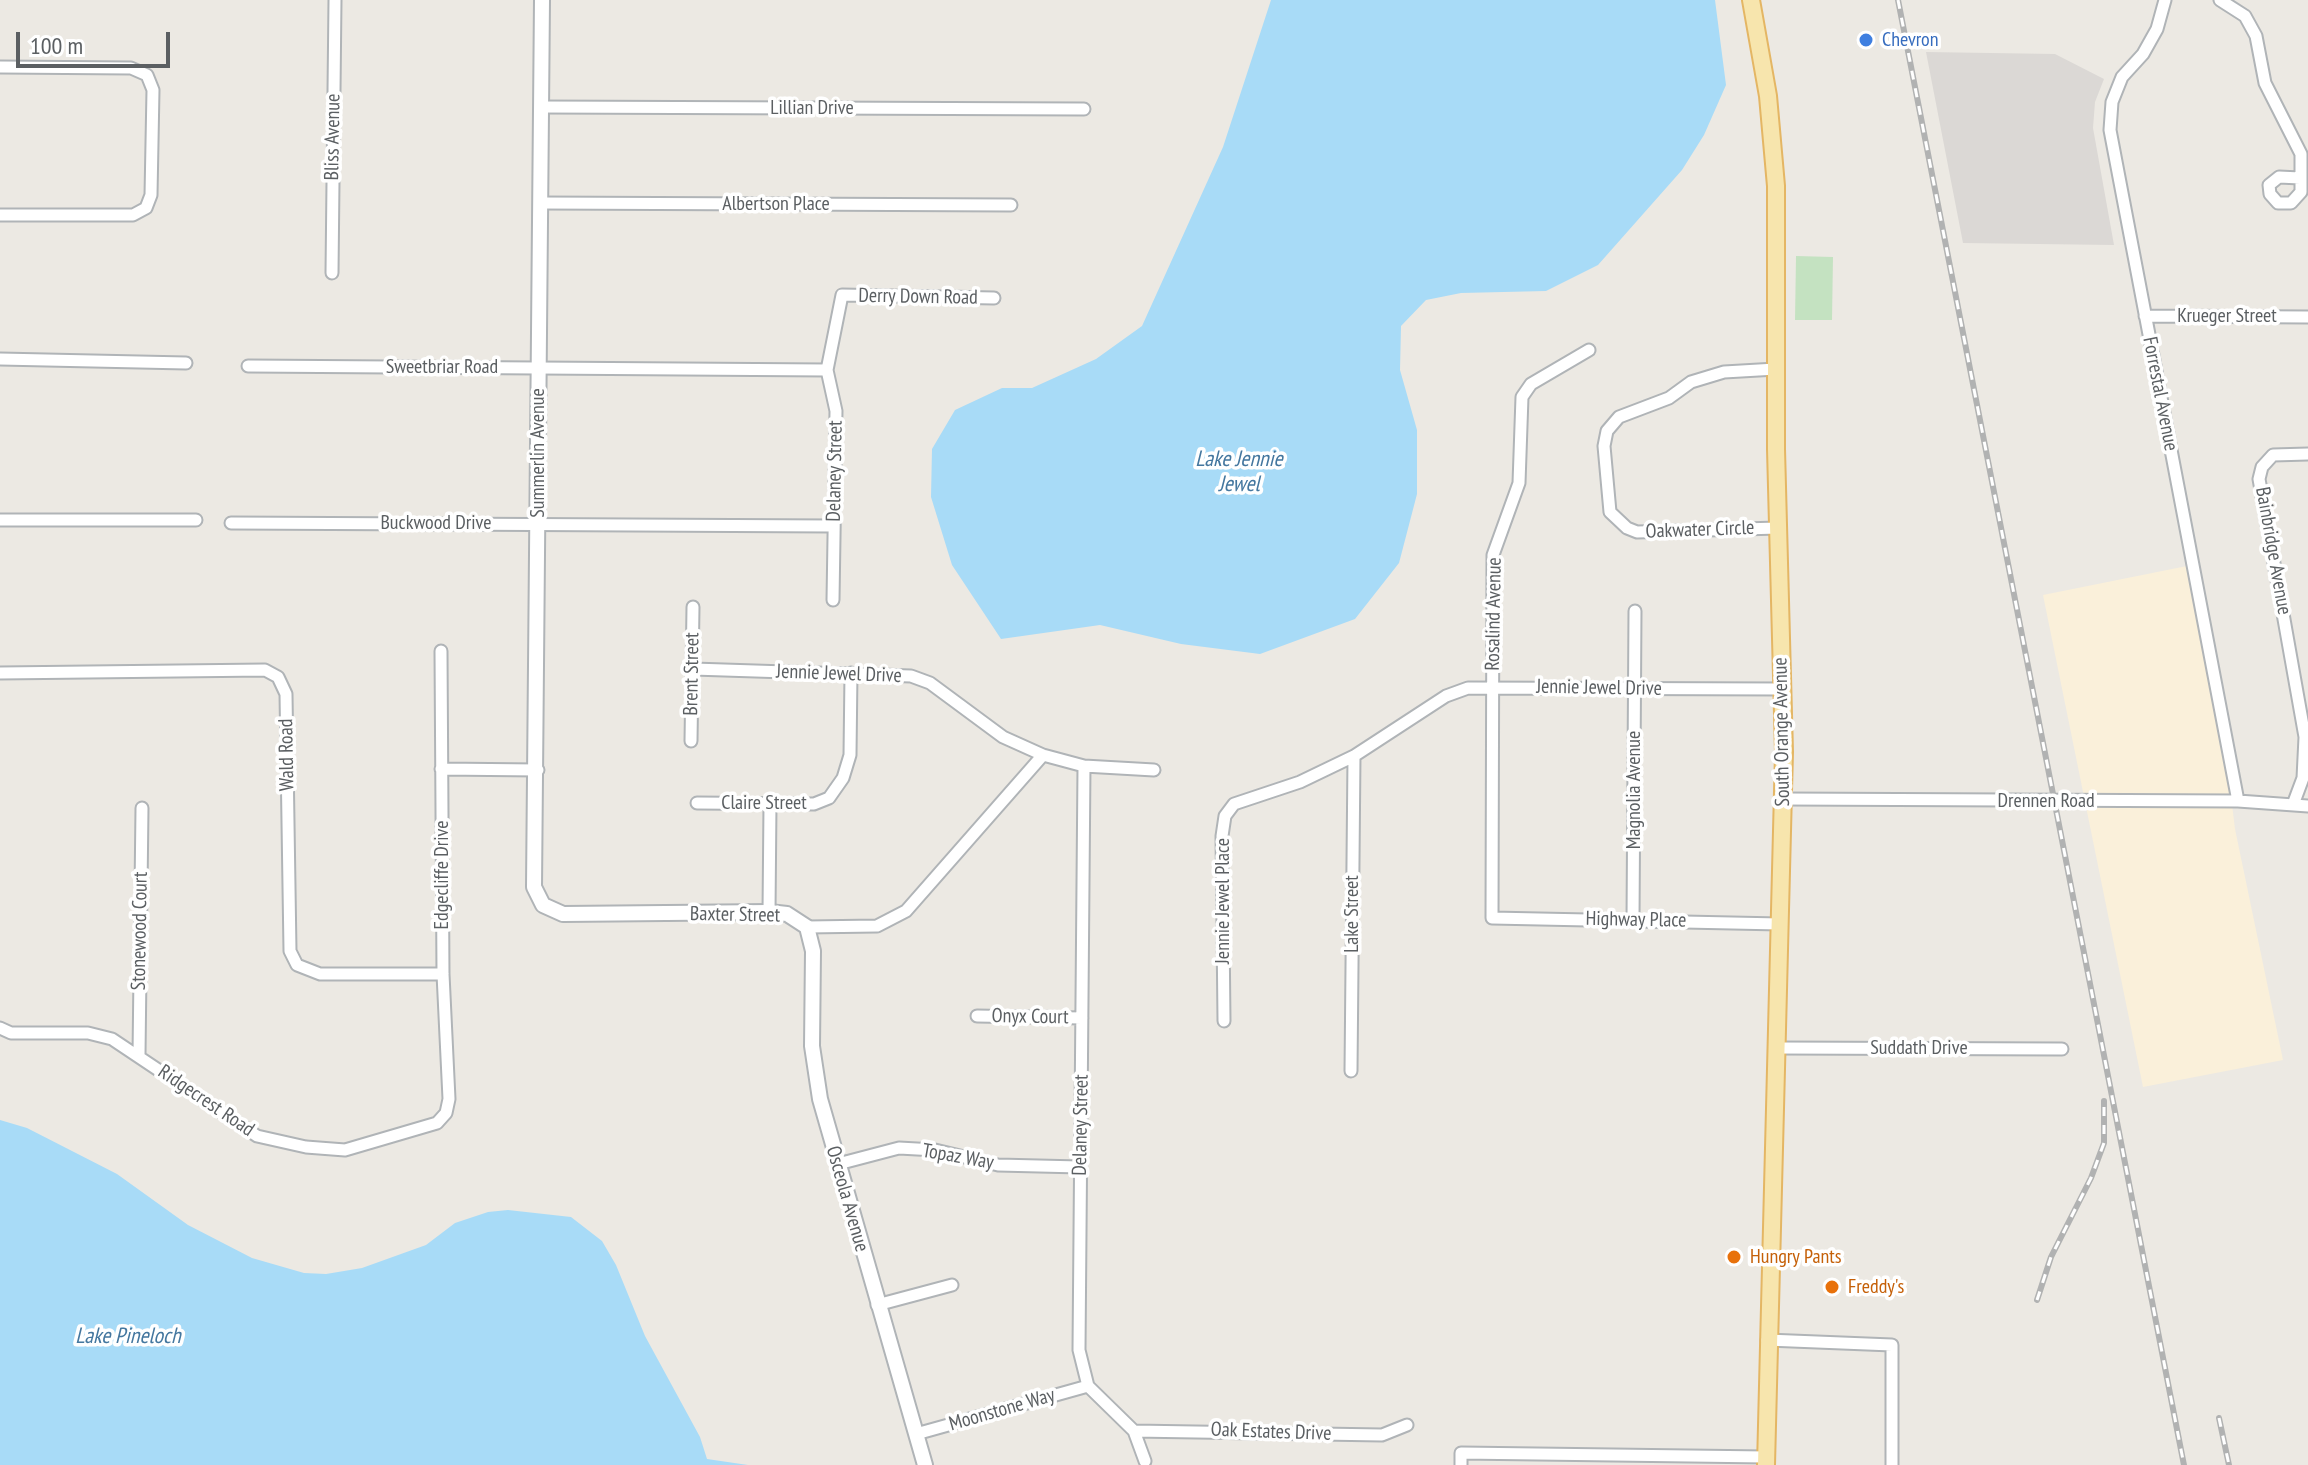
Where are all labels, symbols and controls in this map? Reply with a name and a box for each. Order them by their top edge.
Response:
scale bar [20,16,174,66]
place label: Chevron [1882,28,1939,52]
text: 100 m [30,30,83,61]
marker: Chevron [1857,31,1875,49]
street label: Bliss Avenue [320,93,346,181]
street label: Lillian Drive [770,96,854,120]
street label: Albertson Place [722,192,830,216]
street label: Derry Down Road [858,284,978,310]
street label: Krueger Street [2177,304,2277,328]
street label: Forrestal Avenue [2137,335,2183,453]
street label: Sweetbriar Road [386,355,498,379]
street label: Summerlin Avenue [526,388,550,518]
street label: Delaney Street [822,420,848,522]
water label: Lake Jennie Jewel [1195,447,1283,498]
street label: Bainbridge Avenue [2250,485,2296,617]
street label: Buckwood Drive [380,511,492,535]
street label: Oakwater Circle [1645,516,1755,544]
street label: Rosalind Avenue [1481,557,1507,671]
street label: Brent Street [679,632,705,716]
street label: South Orange Avenue [1769,657,1795,807]
street label: Jennie Jewel Drive [776,660,902,688]
street label: Jennie Jewel Drive [1536,675,1662,701]
street label: Wald Road [274,719,300,791]
street label: Magnolia Avenue [1622,731,1646,849]
street label: Drennen Road [1997,789,2095,813]
street label: Claire Street [721,791,807,815]
street label: Edgecliffe Drive [430,820,454,930]
street label: Jennie Jewel Place [1211,838,1235,964]
street label: Stonewood Court [127,871,153,991]
street label: Lake Street [1340,875,1364,953]
street label: Baxter Street [690,902,780,928]
street label: Highway Place [1585,907,1687,933]
street label: Onyx Court [991,1004,1069,1030]
street label: Suddath Drive [1870,1036,1968,1060]
street label: Ridgecrest Road [153,1060,259,1142]
street label: Delaney Street [1068,1074,1094,1176]
street label: Topaz Way [920,1139,996,1175]
street label: Osceola Avenue [820,1143,874,1255]
place label: Hungry Pants [1750,1245,1842,1269]
marker: Hungry Pants [1725,1248,1743,1266]
place label: Freddy's [1848,1275,1904,1299]
marker: Freddy's [1823,1278,1841,1296]
water label: Lake Pineloch [75,1324,181,1350]
street label: Moonstone Way [946,1383,1058,1437]
street label: Oak Estates Drive [1210,1418,1332,1446]

